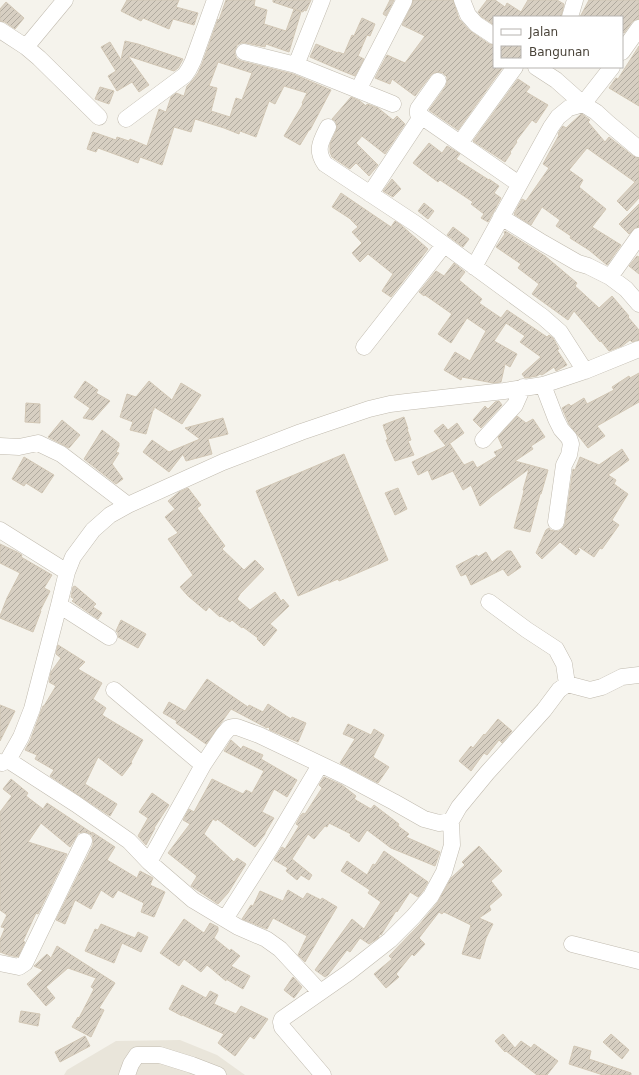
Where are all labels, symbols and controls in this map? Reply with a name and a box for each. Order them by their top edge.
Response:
legend [493,16,623,68]
text: Jalan [528,25,558,39]
text: Bangunan [529,45,590,59]

